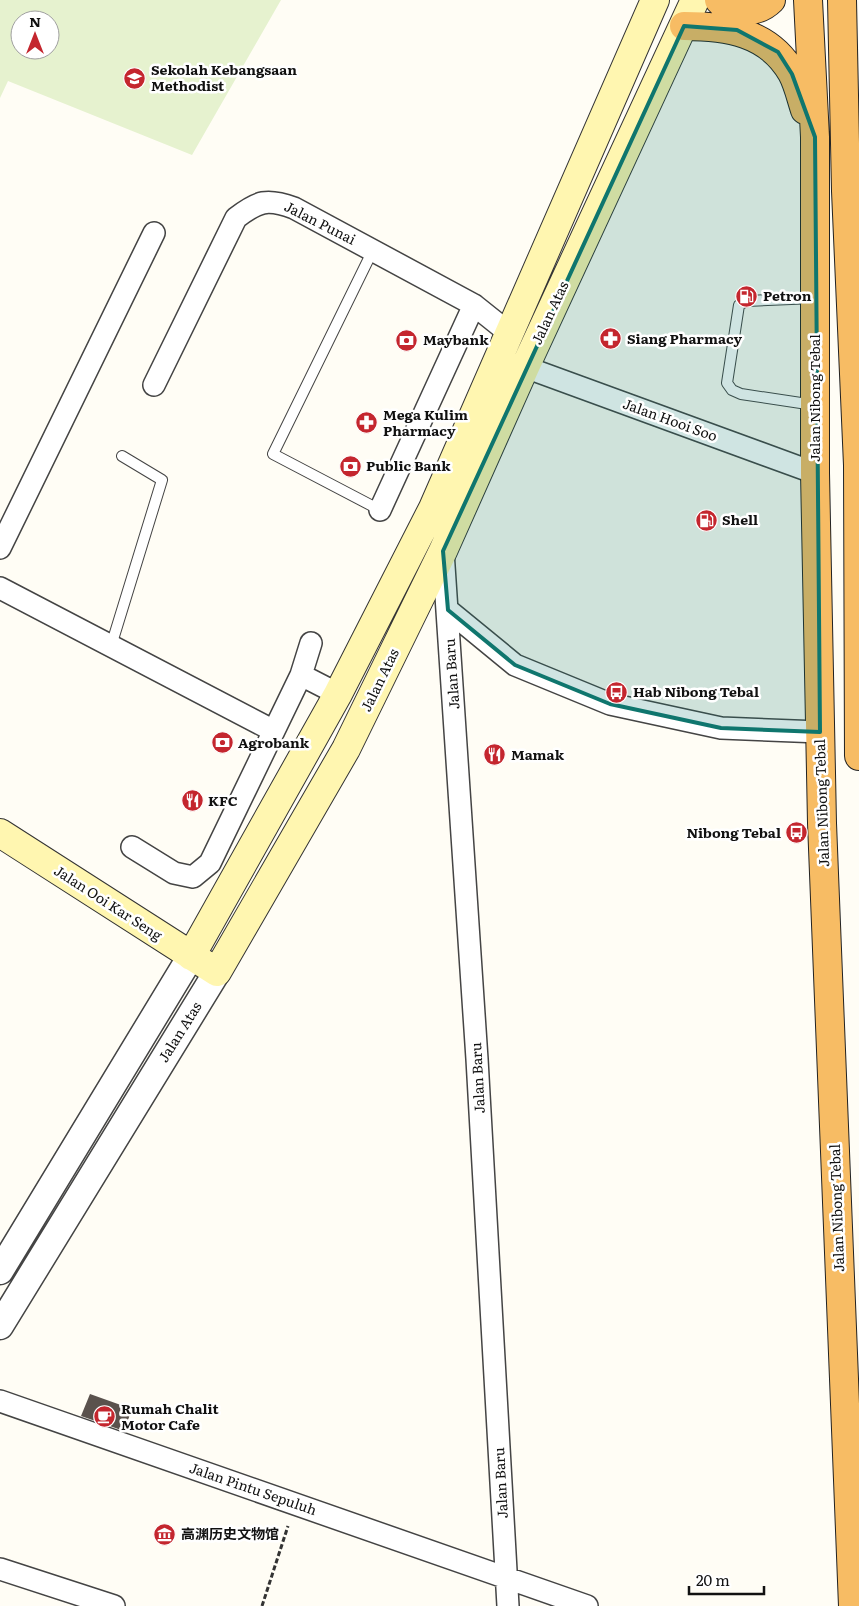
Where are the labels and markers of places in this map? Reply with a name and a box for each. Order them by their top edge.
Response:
place label: Sekolah Kebangsaan Methodist [151,59,297,95]
school or university icon: Sekolah Kebangsaan Methodist [123,66,147,90]
fuel station icon: Petron [735,284,759,308]
place label: Petron [763,285,812,305]
pharmacy icon: Siang Pharmacy [599,327,623,351]
bank icon: Maybank [395,328,419,352]
place label: Siang Pharmacy [627,328,743,348]
place label: Maybank [423,329,489,349]
place label: Mega Kulim Pharmacy [383,404,468,440]
pharmacy icon: Mega Kulim Pharmacy [355,411,379,435]
bank icon: Public Bank [338,454,362,478]
place label: Public Bank [366,455,451,475]
fuel station icon: Shell [694,508,718,532]
place label: Shell [722,509,758,529]
bus stop icon: Hab Nibong Tebal [605,680,629,704]
place label: Hab Nibong Tebal [633,681,759,701]
bank icon: Agrobank [210,731,234,755]
place label: Agrobank [238,732,310,752]
restaurant icon: Mamak [483,743,507,767]
place label: Mamak [511,744,565,764]
restaurant icon: KFC [180,789,204,813]
place label: KFC [208,790,238,810]
bus stop icon: Nibong Tebal [785,821,809,845]
place label: Nibong Tebal [686,822,781,842]
place label: Rumah Chalit Motor Cafe [121,1398,219,1434]
cafe icon: Rumah Chalit Motor Cafe [93,1405,117,1429]
museum icon: 高渊历史文物馆 [153,1522,177,1546]
place label: 高渊历史文物馆 [181,1523,279,1543]

